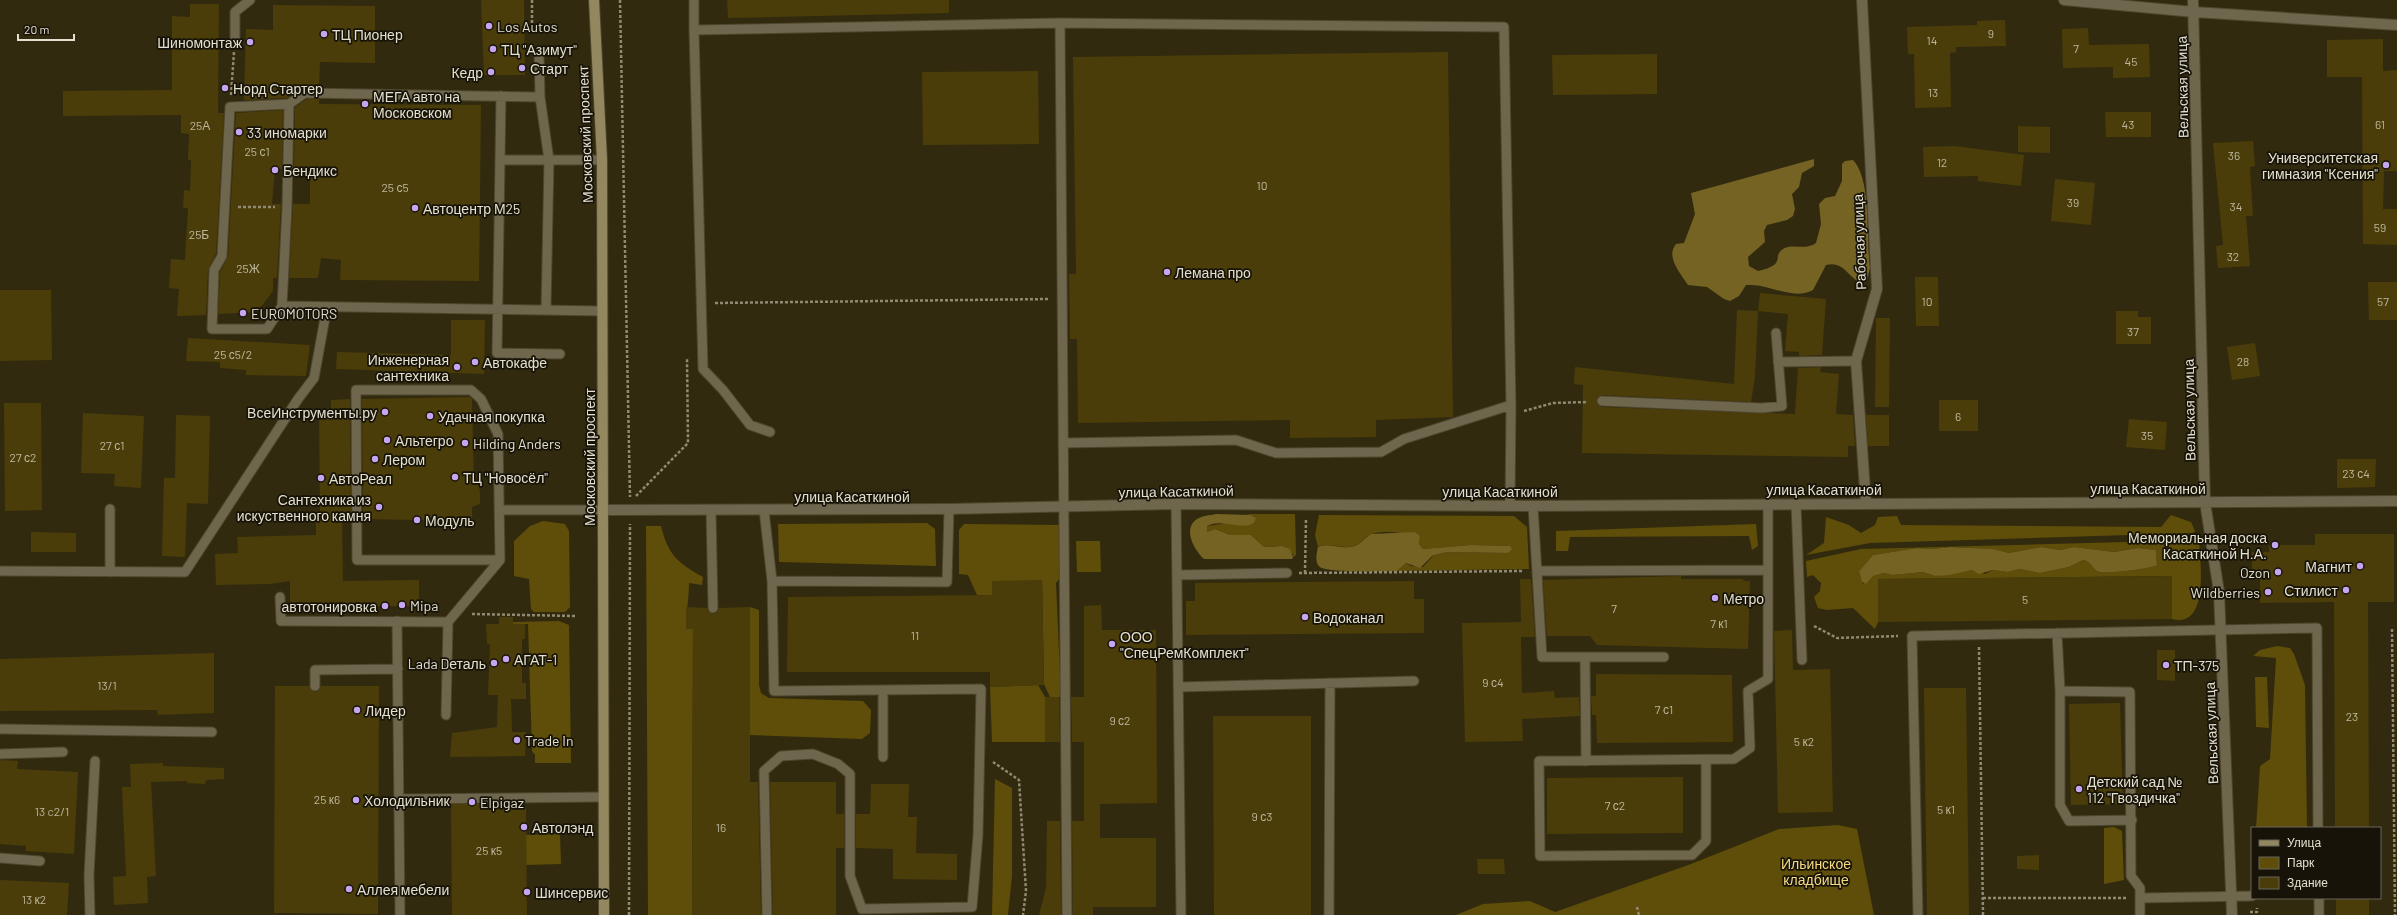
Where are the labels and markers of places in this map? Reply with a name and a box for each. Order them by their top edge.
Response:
place label: Los Autos [497,18,558,35]
marker: Los Autos [484,21,494,31]
place label: ТЦ Пионер [332,26,403,43]
marker: ТЦ Пионер [319,29,329,39]
place label: Шиномонтаж [157,34,243,51]
marker: Шиномонтаж [245,37,255,47]
place label: ТЦ "Азимут" [501,41,577,58]
marker: ТЦ "Азимут" [488,44,498,54]
place label: Старт [530,60,569,77]
marker: Старт [517,63,527,73]
place label: Кедр [451,64,483,81]
marker: Кедр [486,67,496,77]
place label: Норд Стартер [233,80,323,97]
marker: Норд Стартер [220,83,230,93]
place label: МЕГА авто на Московском [373,88,460,121]
marker: МЕГА авто на Московском [360,99,370,109]
place label: 33 иномарки [247,124,327,141]
marker: 33 иномарки [234,127,244,137]
place label: Университетская гимназия "Ксения" [2262,149,2378,182]
marker: Университетская гимназия "Ксения" [2381,160,2391,170]
place label: Бендикс [283,162,337,179]
marker: Бендикс [270,165,280,175]
place label: Автоцентр М25 [423,200,520,217]
marker: Автоцентр М25 [410,203,420,213]
place label: Лемана про [1175,264,1251,281]
marker: Лемана про [1162,267,1172,277]
place label: EUROMOTORS [251,305,337,322]
marker: EUROMOTORS [238,308,248,318]
place label: Инженерная сантехника [368,351,449,384]
place label: Автокафе [483,354,547,371]
marker: Автокафе [470,357,480,367]
marker: Инженерная сантехника [452,362,462,372]
place label: ВсеИнструменты.ру [247,404,377,421]
marker: ВсеИнструменты.ру [380,407,390,417]
place label: Удачная покупка [438,408,545,425]
marker: Удачная покупка [425,411,435,421]
place label: Альтегро [395,432,454,449]
marker: Альтегро [382,435,392,445]
place label: Hilding Anders [473,435,561,452]
marker: Hilding Anders [460,438,470,448]
place label: Лером [383,451,425,468]
marker: Лером [370,454,380,464]
place label: ТЦ "Новосёл" [463,469,548,486]
place label: АвтоРеал [329,470,392,487]
marker: ТЦ "Новосёл" [450,472,460,482]
marker: АвтоРеал [316,473,326,483]
place label: Сантехника из искуственного камня [237,491,371,524]
marker: Сантехника из искуственного камня [374,502,384,512]
place label: Модуль [425,512,475,529]
marker: Модуль [412,515,422,525]
place label: Мемориальная доска Касаткиной Н.А. [2128,529,2267,562]
marker: Мемориальная доска Касаткиной Н.А. [2270,540,2280,550]
place label: Магнит [2305,558,2353,575]
marker: Магнит [2355,561,2365,571]
place label: Ozon [2240,564,2270,581]
marker: Ozon [2273,567,2283,577]
place label: Стилист [2284,582,2339,599]
place label: Wildberries [2190,584,2260,601]
marker: Стилист [2341,585,2351,595]
marker: Wildberries [2263,587,2273,597]
place label: Метро [1723,590,1764,607]
marker: Метро [1710,593,1720,603]
place label: Mipa [410,597,438,614]
place label: автотонировка [282,598,377,615]
marker: Mipa [397,600,407,610]
marker: автотонировка [380,601,390,611]
place label: Водоканал [1313,609,1384,626]
marker: Водоканал [1300,612,1310,622]
place label: ООО "СпецРемКомплект" [1120,628,1249,661]
marker: ООО "СпецРемКомплект" [1107,639,1117,649]
place label: АГАТ-1 [514,651,557,668]
marker: АГАТ-1 [501,654,511,664]
place label: Lada Dеталь [408,655,486,672]
place label: ТП-375 [2174,657,2219,674]
marker: Lada Dеталь [489,658,499,668]
marker: ТП-375 [2161,660,2171,670]
place label: Лидер [365,702,406,719]
marker: Лидер [352,705,362,715]
place label: Trade In [525,732,574,749]
marker: Trade In [512,735,522,745]
place label: Детский сад № 112 "Гвоздичка" [2087,773,2182,806]
marker: Детский сад № 112 "Гвоздичка" [2074,784,2084,794]
place label: Холодильник [364,792,450,809]
place label: Elpigaz [480,794,524,811]
marker: Холодильник [351,795,361,805]
marker: Elpigaz [467,797,477,807]
place label: Автолэнд [532,819,593,836]
marker: Автолэнд [519,822,529,832]
place label: Аллея мебели [357,881,449,898]
marker: Аллея мебели [344,884,354,894]
place label: Шинсервис [535,884,608,901]
marker: Шинсервис [522,887,532,897]

